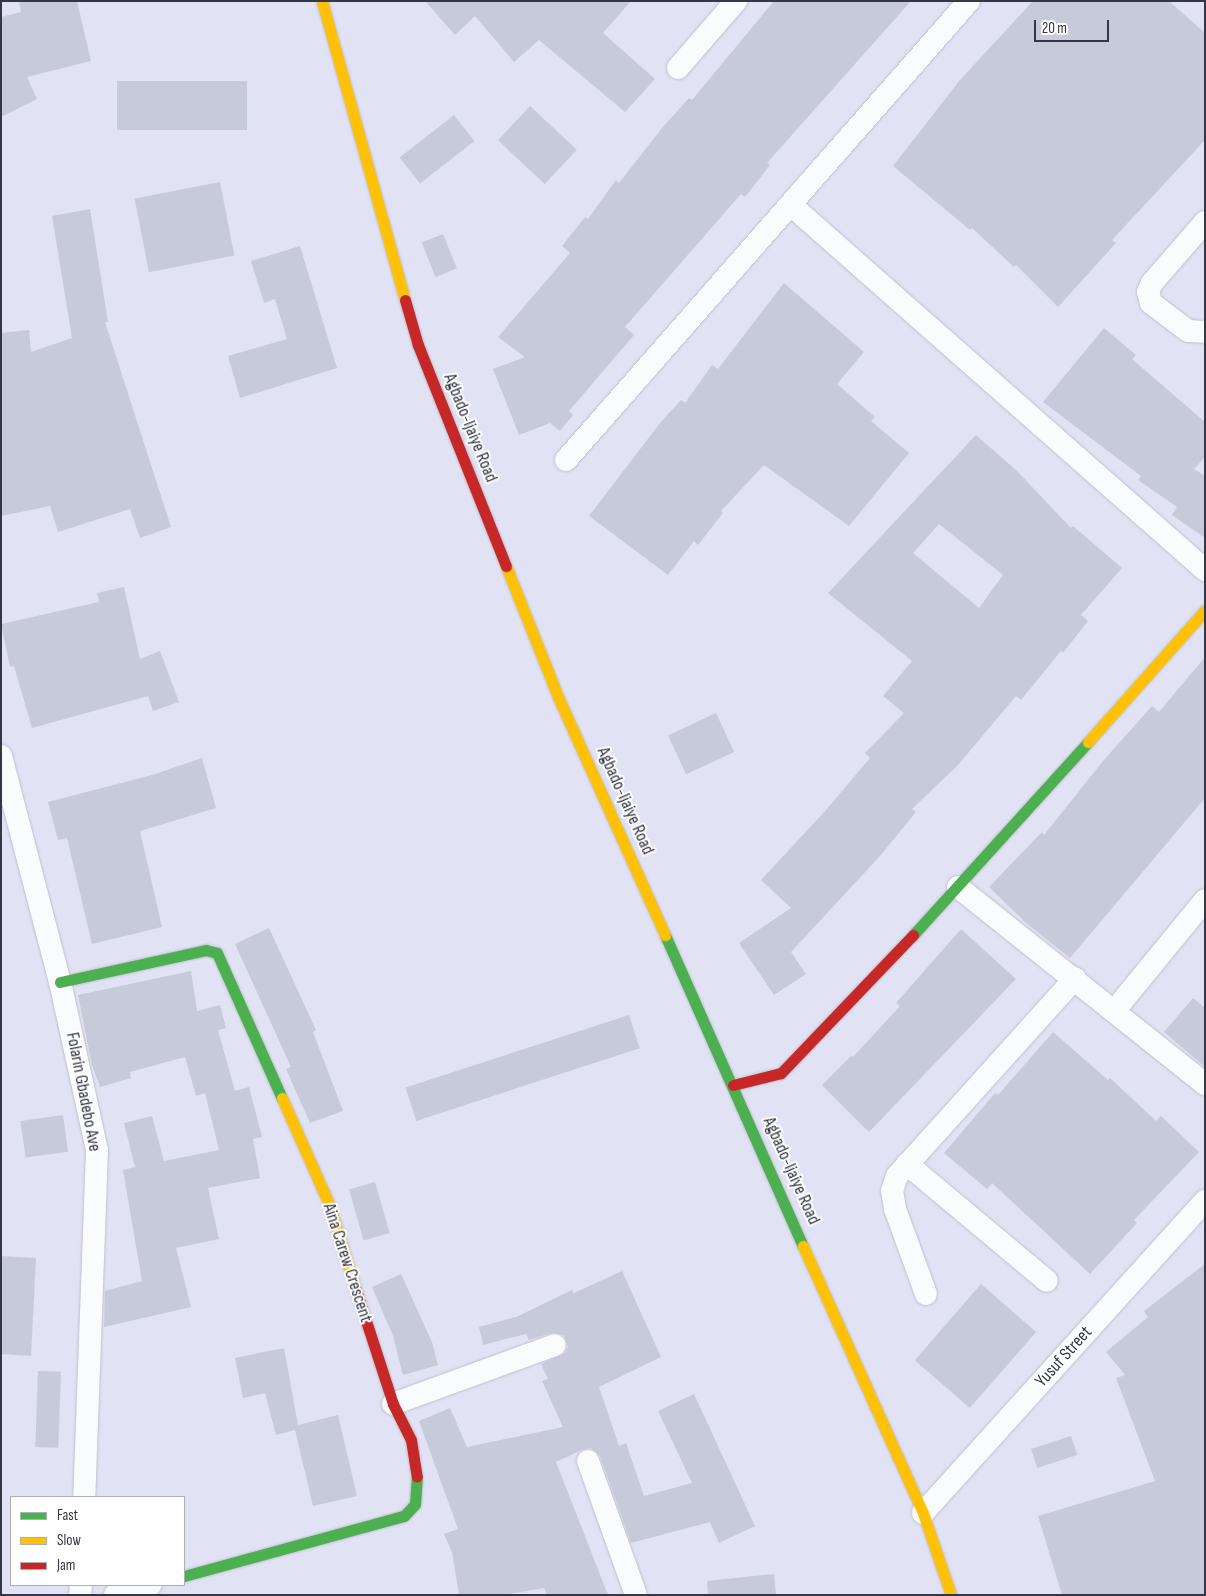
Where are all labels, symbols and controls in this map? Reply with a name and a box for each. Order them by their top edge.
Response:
scale bar [1036,10,1111,42]
text: 20 m [1042,19,1067,38]
street label: Agbado-Ijaiye Road [438,371,502,485]
street label: Agbado-Ijaiye Road [592,744,658,858]
street label: Folarin Gbadebo Ave [61,1031,105,1153]
street label: Agbado-Ijaiye Road [758,1114,824,1228]
street label: Aina Carew Crescent [318,1201,376,1325]
street label: Yusuf Street [1031,1322,1097,1392]
legend [10,1496,185,1586]
text: Fast [57,1506,78,1525]
text: Slow [57,1531,81,1550]
text: Jam [57,1556,75,1575]

